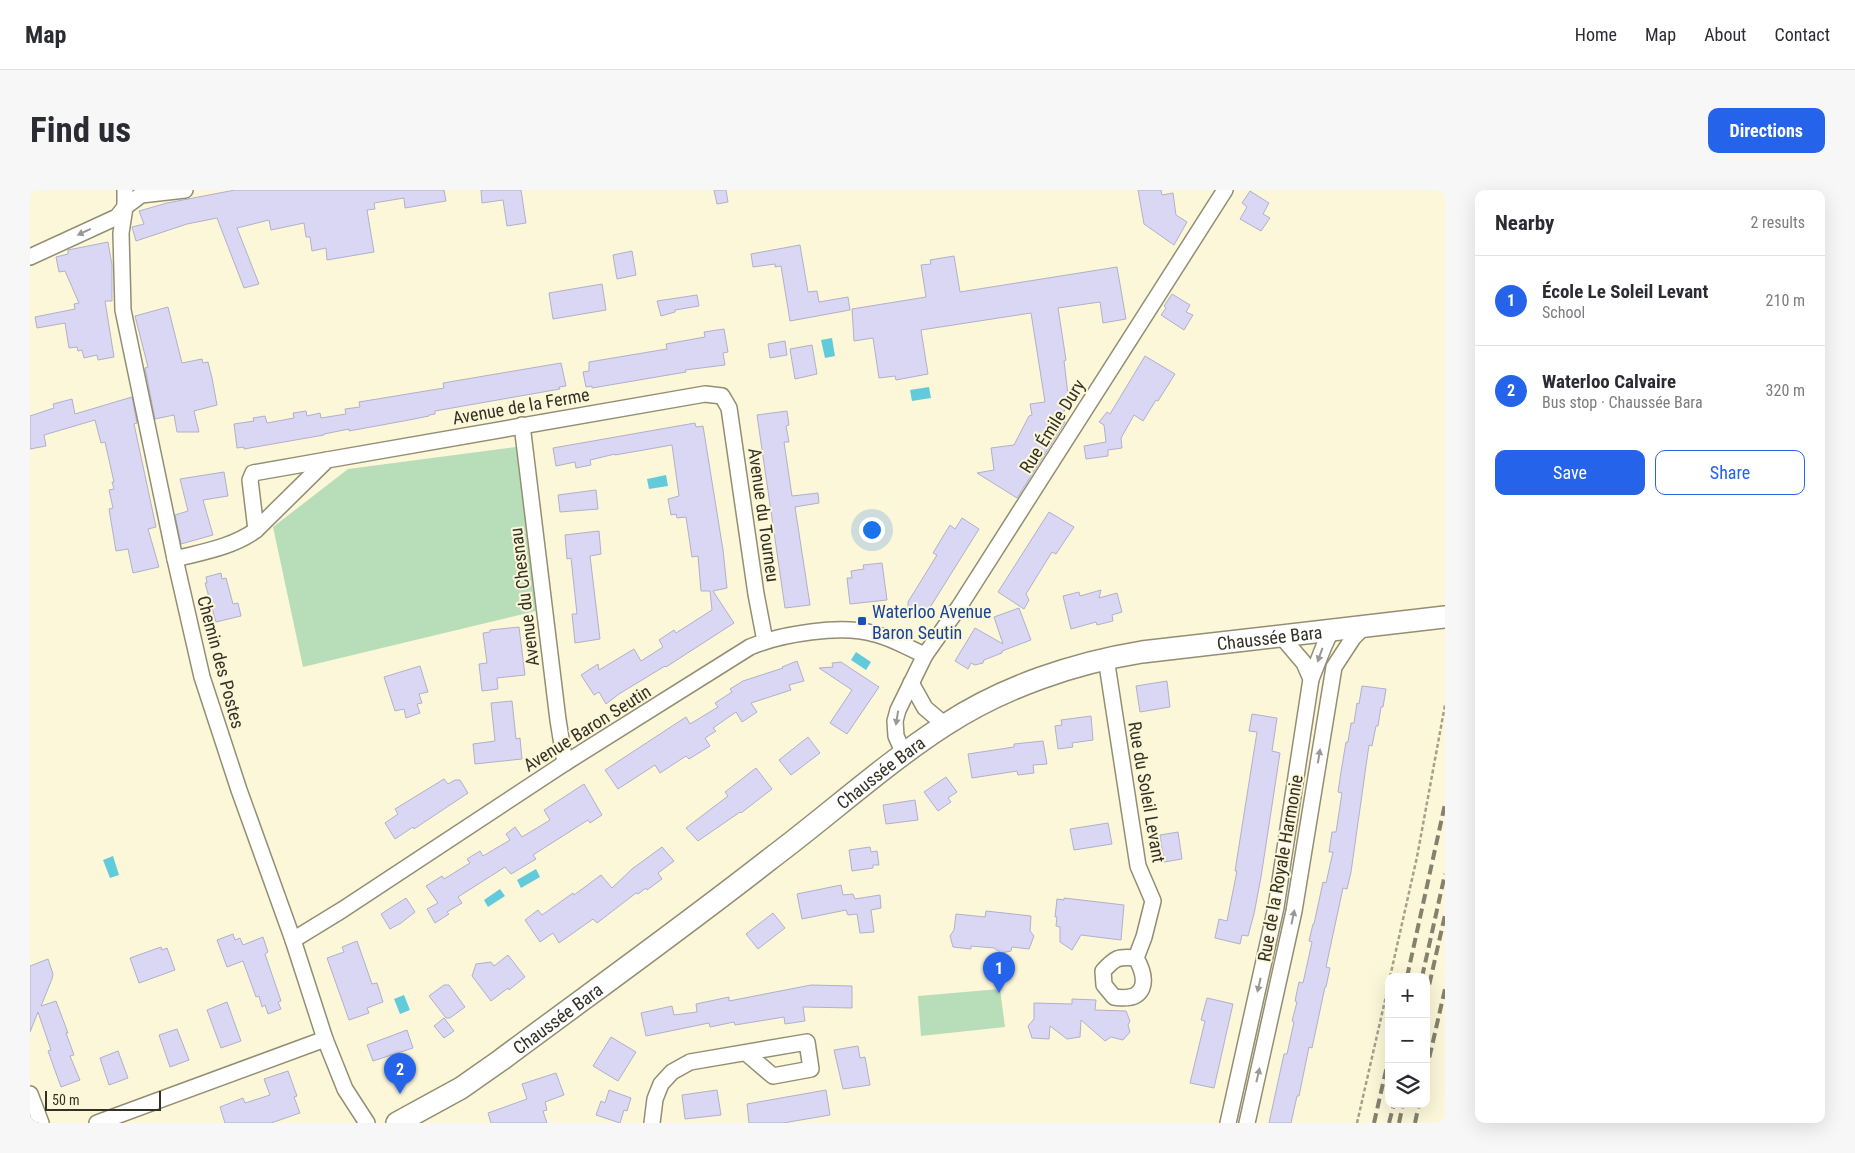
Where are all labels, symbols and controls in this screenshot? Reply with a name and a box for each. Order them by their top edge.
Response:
text: Map [25,21,66,49]
text: Home [1575,24,1617,45]
text: Map [1645,24,1676,45]
text: About [1704,24,1746,45]
text: Contact [1774,24,1830,45]
button: Directions [1708,108,1825,153]
text: Find us [30,110,131,151]
text: Nearby [1495,211,1554,235]
text: 2 results [1750,213,1805,232]
one-way arrow [77,228,91,236]
text: École Le Soleil Levant [1542,280,1708,303]
text: 1 [1507,291,1515,310]
text: 210 m [1766,291,1805,310]
text: School [1542,303,1585,322]
text: Waterloo Calvaire [1542,370,1676,393]
street label: Rue Émile Dury [1015,375,1089,477]
text: 2 [1507,381,1515,400]
text: 320 m [1766,381,1805,400]
street label: Avenue de la Ferme [451,384,591,428]
text: Bus stop · Chaussée Bara [1542,393,1703,412]
street label: Avenue du Tourneu [744,447,784,583]
button: Save [1495,450,1645,495]
button: Share [1655,450,1805,495]
your location [859,517,885,543]
street label: Avenue du Chesnau [505,527,543,667]
street label: Chemin des Postes [193,593,249,731]
place label: Waterloo Avenue Baron Seutin [872,601,991,643]
marker: Waterloo Avenue Baron Seutin [856,615,868,627]
street label: Chaussée Bara [1216,621,1323,654]
one-way arrow [1316,648,1324,663]
street label: Avenue Baron Seutin [519,680,655,776]
one-way arrow [892,710,900,726]
street label: Rue du Soleil Levant [1124,720,1170,864]
street label: Chaussée Bara [832,732,929,813]
one-way arrow [1316,748,1324,764]
street label: Rue de la Royale Harmonie [1253,773,1307,963]
one-way arrow [1289,909,1297,924]
pin: 1 [983,952,1015,993]
map controls [1385,973,1430,1108]
button: + [1385,973,1430,1018]
street label: Chaussée Bara [509,978,606,1058]
one-way arrow [1255,978,1263,993]
button: − [1385,1018,1430,1063]
pin: 2 [384,1053,416,1094]
button: layers [1385,1063,1430,1108]
one-way arrow [1254,1068,1262,1083]
scale bar [45,1088,161,1111]
text: 50 m [52,1092,80,1108]

